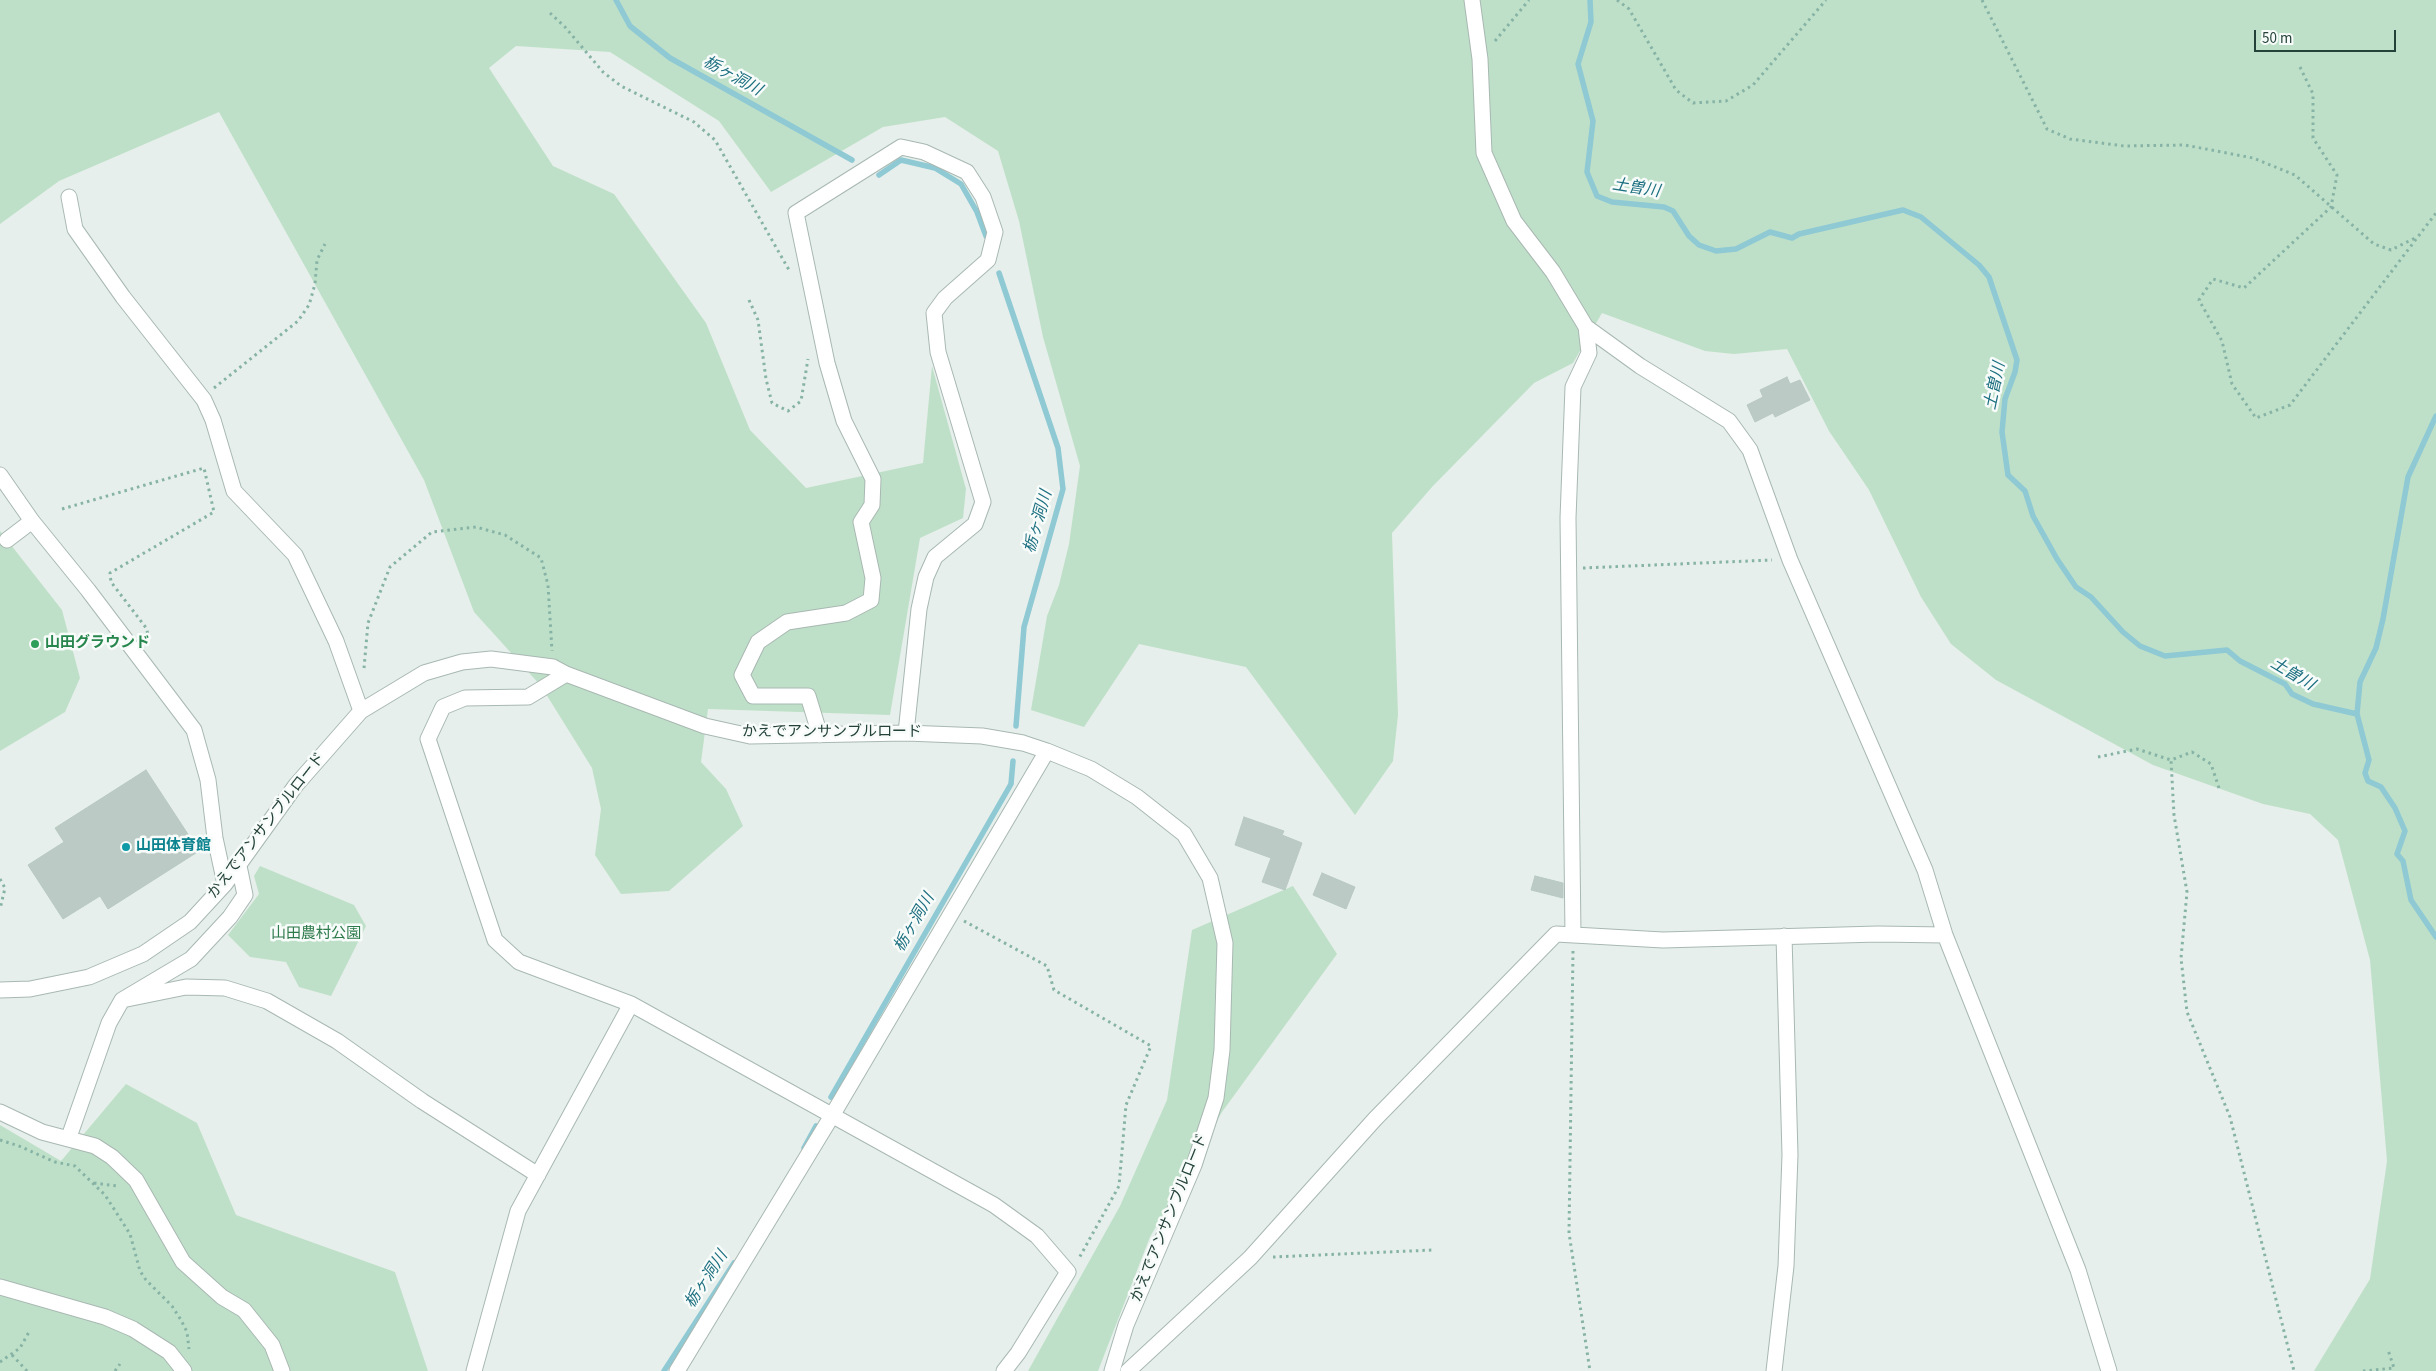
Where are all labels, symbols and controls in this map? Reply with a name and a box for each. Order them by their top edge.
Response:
scale bar [2256,20,2398,52]
text: 50 m [2262,28,2292,49]
water label: 栃ヶ洞川 [699,53,765,101]
water label: 土曽川 [1611,176,1661,202]
water label: 土曽川 [1982,361,2010,411]
water label: 栃ヶ洞川 [1021,489,1057,555]
place label: 山田グラウンド [45,635,150,653]
marker: 山田グラウンド [29,638,41,650]
water label: 土曽川 [2266,654,2318,696]
street label: かえでアンサンブルロード [742,724,922,742]
street label: かえでアンサンブルロード [204,750,330,902]
place label: 山田体育館 [136,838,211,856]
marker: 山田体育館 [120,841,132,853]
water label: 栃ヶ洞川 [891,890,939,956]
park label: 山田農村公園 [271,926,361,944]
street label: かえでアンサンブルロード [1128,1131,1212,1305]
water label: 栃ヶ洞川 [682,1248,732,1312]

